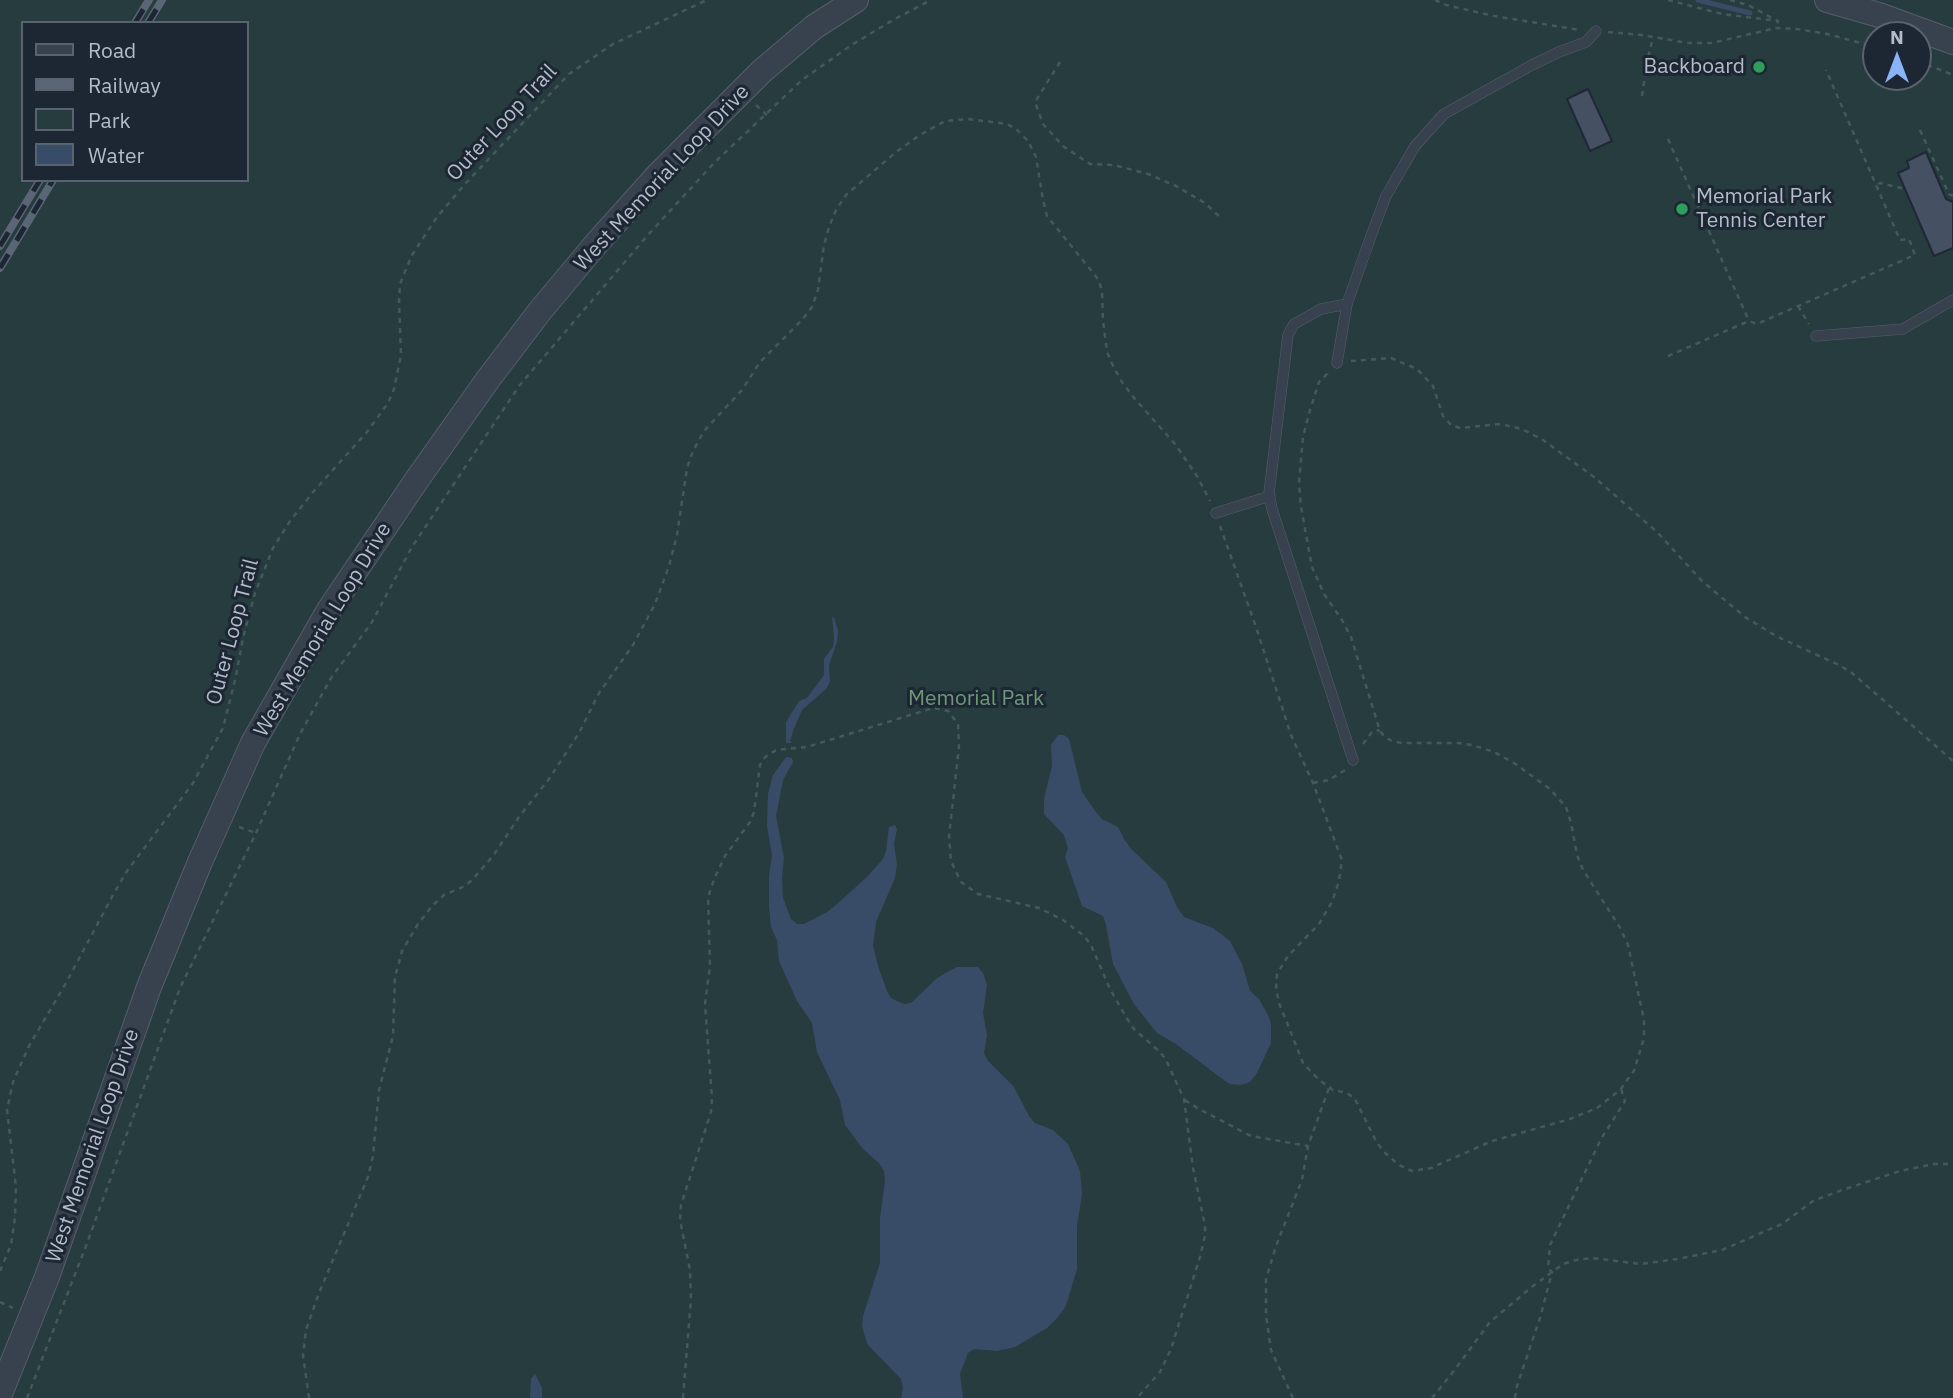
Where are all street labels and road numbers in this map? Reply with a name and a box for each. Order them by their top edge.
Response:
street label: Outer Loop Trail [442,60,562,186]
street label: West Memorial Loop Drive [569,80,755,276]
street label: West Memorial Loop Drive [249,518,397,742]
street label: Outer Loop Trail [201,556,265,708]
street label: West Memorial Loop Drive [41,1026,145,1266]

